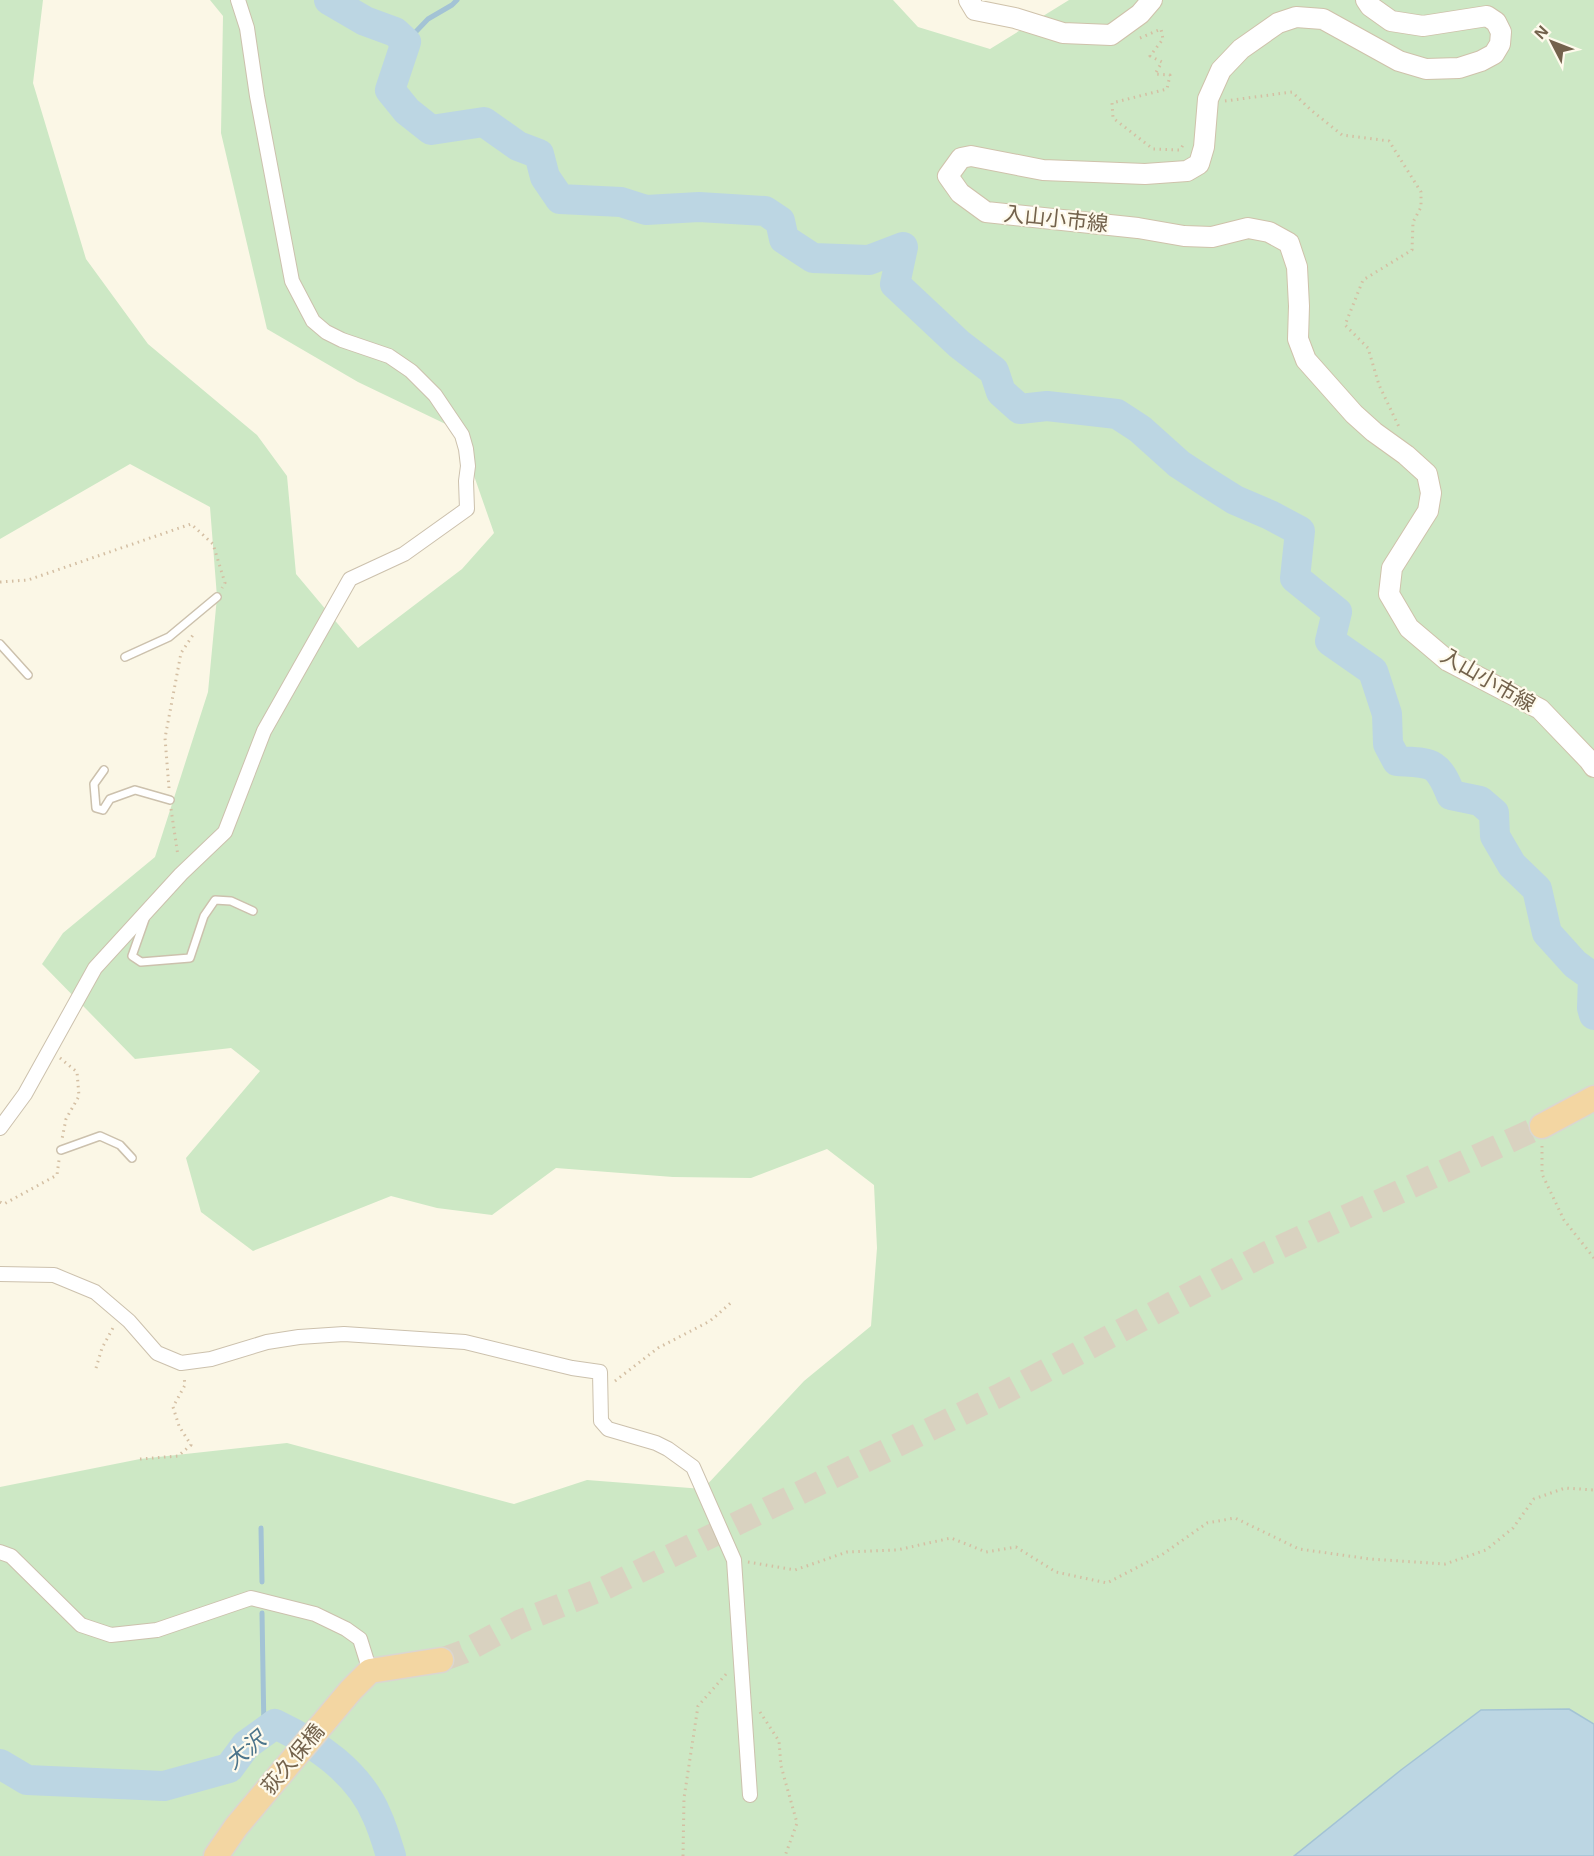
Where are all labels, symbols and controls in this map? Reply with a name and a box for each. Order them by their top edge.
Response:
north arrow [1522,12,1582,72]
text: N [1531,22,1551,42]
street label: 入山小市線 [1003,202,1109,235]
street label: 入山小市線 [1437,643,1539,716]
street label: 荻久保橋 [257,1719,328,1798]
water label: 大沢 [220,1725,273,1774]

